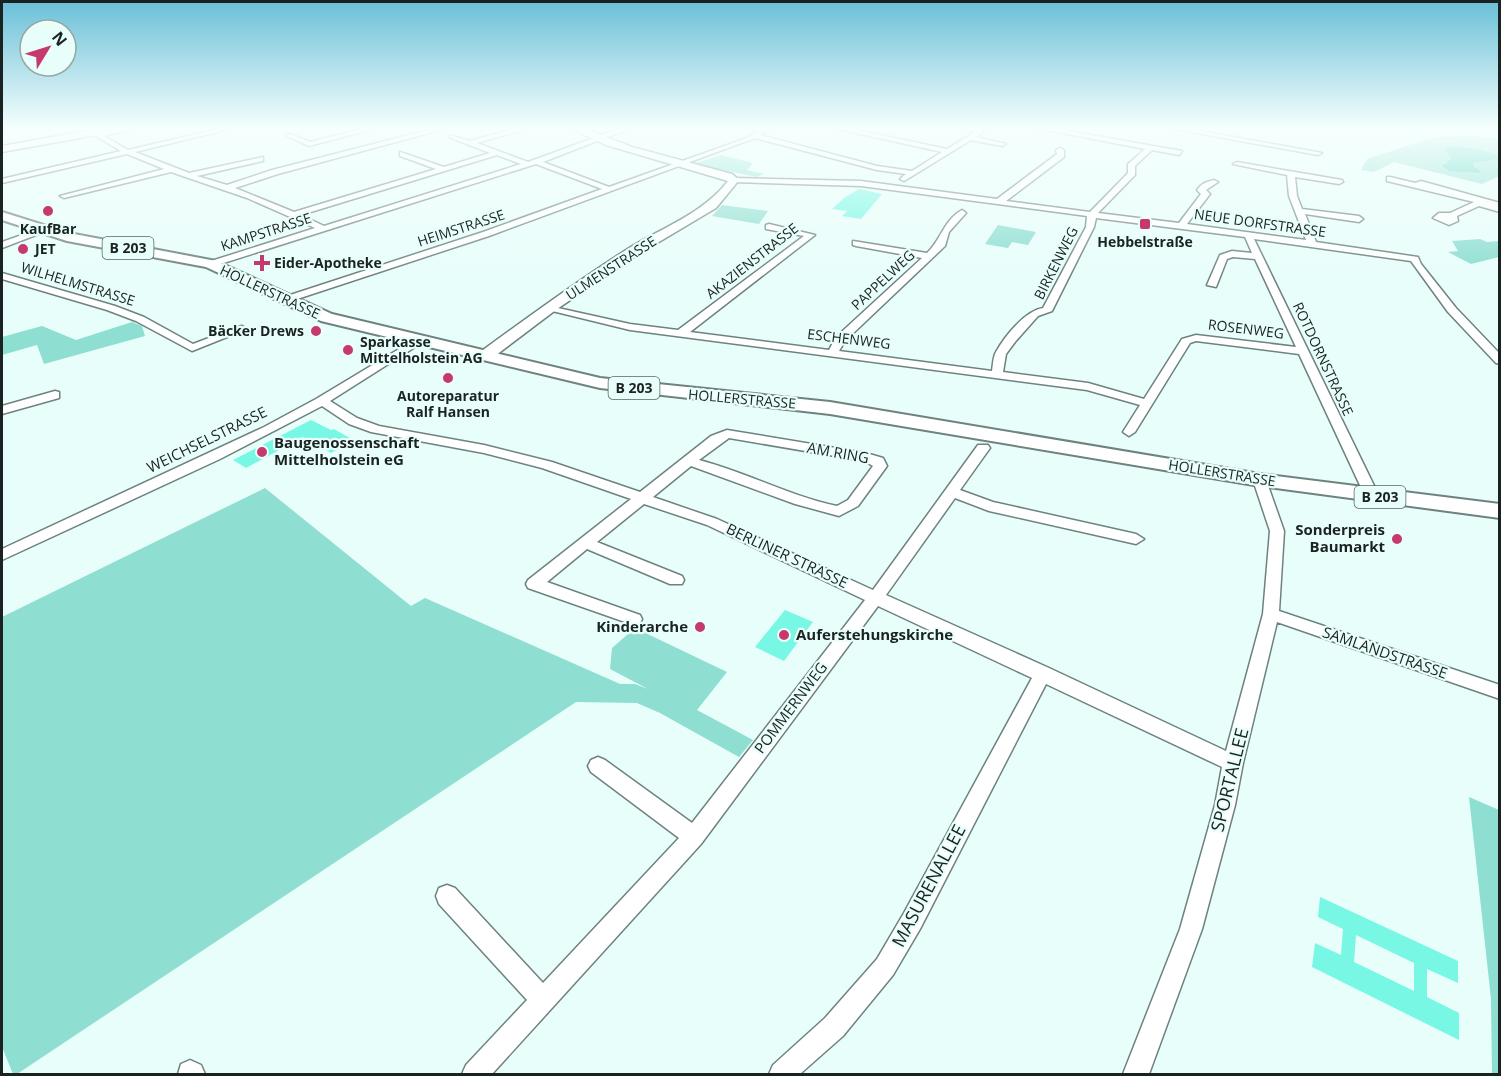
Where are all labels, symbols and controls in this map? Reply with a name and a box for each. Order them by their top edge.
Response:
north arrow [18,18,78,78]
text: N [47,27,72,51]
marker: KaufBar [41,204,55,218]
street label: HEIMSTRASSE [415,204,507,251]
street label: NEUE DORFSTRASSE [1193,204,1327,241]
street label: KAMPSTRASSE [218,208,314,255]
marker: Hebbelstraße [1138,217,1152,231]
street label: AKAZIENSTRASSE [701,218,802,303]
place label: KaufBar [20,219,77,238]
street label: BIRKENWEG [1029,223,1082,302]
street label: ULMENSTRASSE [562,231,660,304]
place label: Hebbelstraße [1097,232,1193,251]
road number: B 203 [102,237,154,259]
place label: JET [33,239,56,258]
marker: JET [16,242,30,256]
street label: PAPPELWEG [847,245,918,314]
place label: Eider-Apotheke [274,253,382,272]
marker: Eider-Apotheke [255,256,269,270]
street label: WILHELMSTRASSE [19,257,137,310]
street label: HOLLERSTRASSE [217,260,323,323]
street label: ROTDORNSTRASSE [1289,299,1358,419]
street label: ROSENWEG [1207,314,1285,343]
place label: Bäcker Drews [208,321,304,340]
marker: Bäcker Drews [309,324,323,338]
street label: ESCHENWEG [806,324,892,353]
place label: Sparkasse Mittelholstein AG [360,332,483,367]
marker: Sparkasse Mittelholstein AG [341,343,355,357]
marker: Autoreparatur Ralf Hansen [441,371,455,385]
road number: B 203 [608,377,660,399]
street label: HOLLERSTRASSE [687,384,797,413]
place label: Autoreparatur Ralf Hansen [397,386,500,421]
street label: WEICHSELSTRASSE [143,401,270,477]
place label: Baugenossenschaft Mittelholstein eG [274,432,420,469]
street label: AM RING [806,437,871,467]
marker: Baugenossenschaft Mittelholstein eG [255,445,269,459]
street label: HOLLERSTRASSE [1167,455,1277,490]
road number: B 203 [1354,486,1406,508]
street label: BERLINER STRASSE [723,518,852,592]
place label: Sonderpreis Baumarkt [1295,519,1385,556]
marker: Sonderpreis Baumarkt [1390,532,1404,546]
place label: Kinderarche [596,616,688,636]
marker: Kinderarche [693,620,707,634]
street label: SAMLANDSTRASSE [1320,621,1450,683]
place label: Auferstehungskirche [796,624,953,644]
marker: Auferstehungskirche [777,628,791,642]
street label: POMMERNWEG [749,658,831,757]
street label: SPORTALLEE [1205,725,1253,834]
street label: MASURENALLEE [886,820,970,951]

